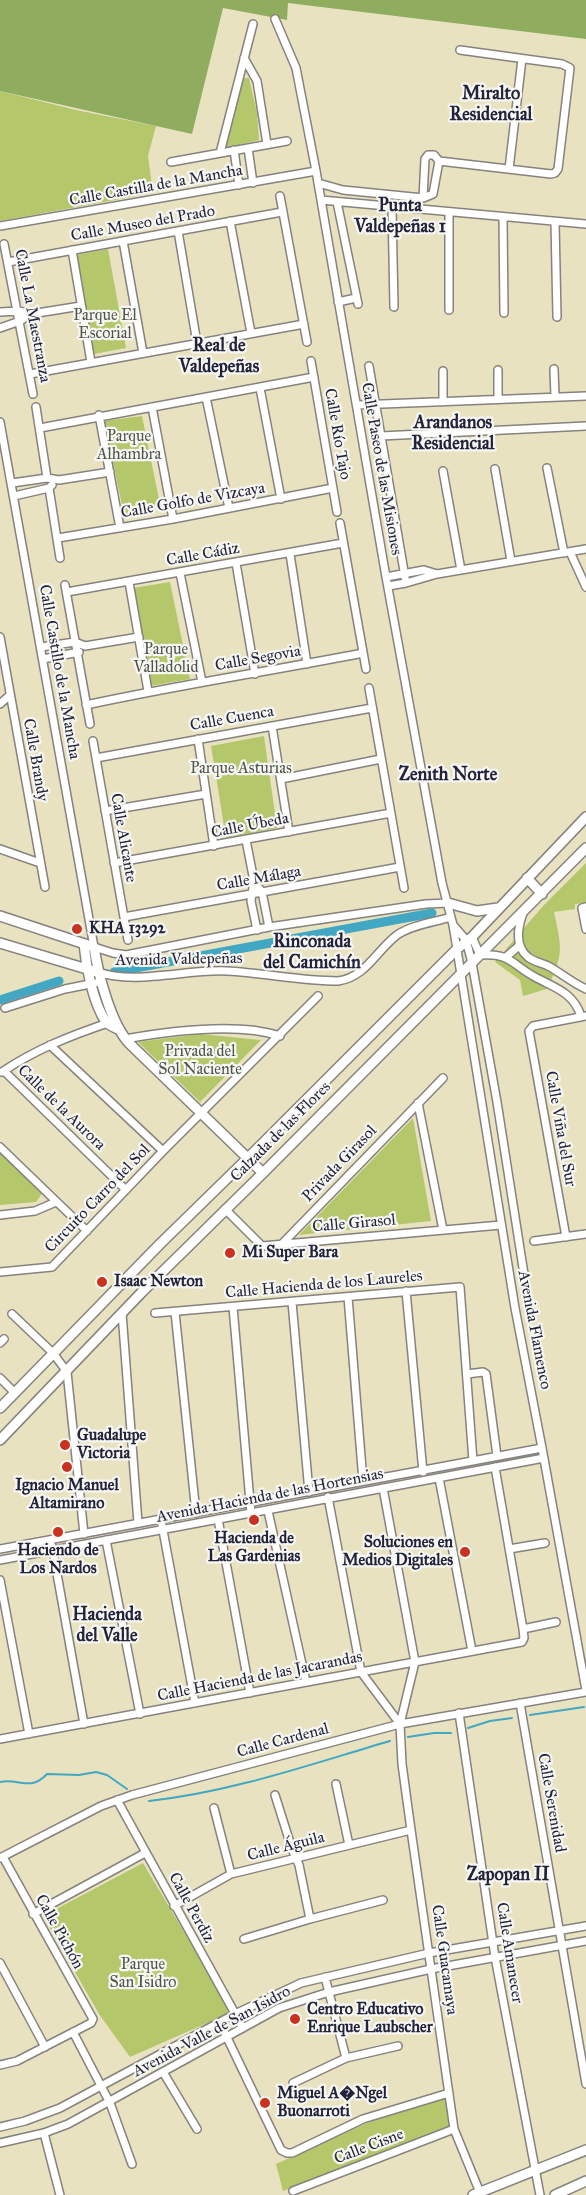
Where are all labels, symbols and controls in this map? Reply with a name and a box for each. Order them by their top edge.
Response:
district label: Miralto Residencial [450,84,532,127]
street label: Calle Castilla de la Mancha [68,161,244,211]
district label: Punta Valdepeñas 1 [354,196,446,238]
street label: Calle Museo del Prado [69,202,217,246]
street label: Calle La Maestranza [10,248,54,384]
park label: Parque El Escorial [73,306,137,344]
district label: Real de Valdepeñas [179,336,259,378]
street label: Calle Paseo de las Misiones [356,381,406,557]
street label: Calle Río Tajo [320,387,354,481]
district label: Arandanos Residencial [412,413,494,456]
park label: Parque Alhambra [97,427,161,465]
street label: Calle Golfo de Vizcaya [119,479,267,523]
street label: Calle Cádiz [165,539,241,571]
street label: Calle Castillo de la Mancha [34,583,84,761]
park label: Parque Valladolid [134,640,198,678]
street label: Calle Segovia [214,642,302,676]
street label: Calle Cuenca [189,702,275,736]
street label: Calle Brandy [18,717,52,803]
park label: Parque Asturias [190,759,292,779]
district label: Zenith Norte [399,765,497,787]
street label: Calle Alicante [106,792,140,884]
street label: Calle Úbeda [210,809,290,843]
street label: Calle Málaga [216,862,302,896]
place label: KHA 13292 [89,919,166,939]
marker: KHA 13292 [70,922,84,936]
district label: Rinconada del Camichín [263,932,361,974]
street label: Avenida Valdepeñas [115,949,243,971]
park label: Privada del Sol Naciente [158,1042,242,1080]
street label: Calle de la Aurora [13,1061,109,1155]
street label: Calle Viña del Sur [540,1070,580,1188]
street label: Calzada de las Flores [227,1078,335,1186]
street label: Privada Girasol [299,1122,381,1206]
street label: Circuito Carro del Sol [41,1141,155,1257]
street label: Calle Girasol [312,1211,396,1237]
place label: Mi Super Bara [242,1243,338,1263]
marker: Mi Super Bara [223,1246,237,1260]
street label: Calle Hacienda de los Laureles [225,1267,423,1303]
street label: Avenida Flamenco [513,1269,555,1391]
place label: Isaac Newton [114,1272,203,1292]
marker: Isaac Newton [95,1275,109,1289]
place label: Guadalupe Victoria [77,1426,146,1464]
marker: Guadalupe Victoria [58,1438,72,1452]
marker: Ignacio Manuel Altamirano [60,1460,74,1474]
street label: Avenida Hacienda de las Hortensias [155,1465,385,1527]
place label: Ignacio Manuel Altamirano [15,1476,119,1514]
marker: Hacienda de Las Gardenias [247,1513,261,1527]
marker: Haciendo de Los Nardos [51,1525,65,1539]
place label: Hacienda de Las Gardenias [208,1529,300,1567]
place label: Soluciones en Medios Digitales [342,1533,453,1571]
place label: Haciendo de Los Nardos [17,1541,99,1579]
marker: Soluciones en Medios Digitales [458,1545,472,1559]
district label: Hacienda del Valle [72,1605,142,1648]
street label: Calle Hacienda de las Jacarandas [156,1648,364,1706]
street label: Calle Cardenal [235,1720,331,1762]
street label: Calle Serenidad [533,1752,569,1854]
street label: Calle Águila [245,1828,327,1866]
district label: Zapopan II [467,1865,549,1887]
street label: Calle Perdiz [164,1869,218,1947]
street label: Calle Pichón [31,1891,87,1973]
street label: Calle Amanecer [492,1901,526,2005]
street label: Calle Guacamaya [427,1904,461,2016]
park label: Parque San Isidro [109,1955,177,1993]
street label: Avenida Valle de San Isidro [130,1982,294,2082]
place label: Centro Educativo Enrique Laubscher [307,2000,433,2038]
marker: Centro Educativo Enrique Laubscher [288,2012,302,2026]
place label: Miguel A�Ngel Buonarroti [277,2084,387,2122]
marker: Miguel A�Ngel Buonarroti [258,2096,272,2110]
street label: Calle Cisne [332,2125,406,2169]

